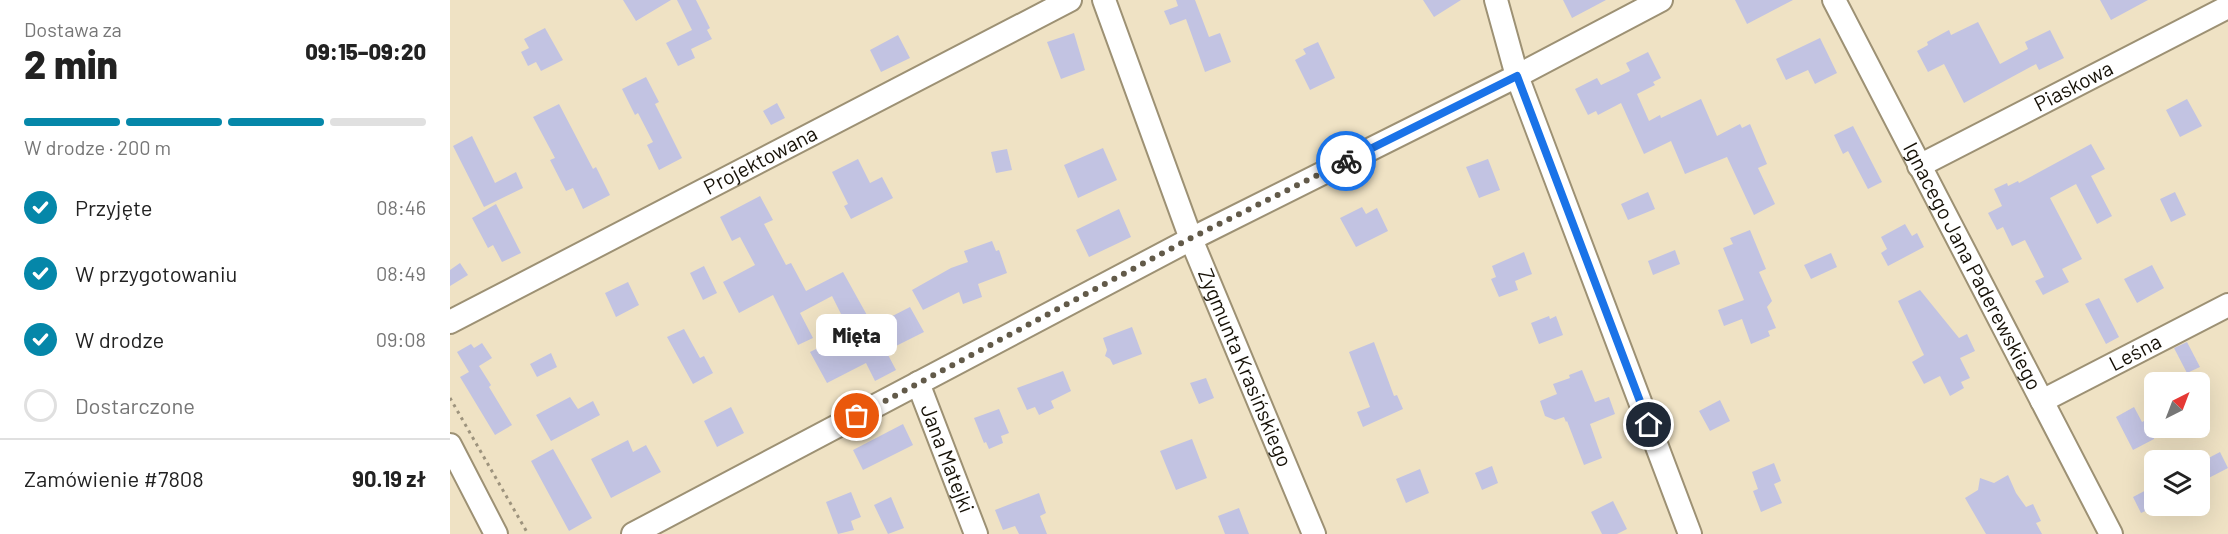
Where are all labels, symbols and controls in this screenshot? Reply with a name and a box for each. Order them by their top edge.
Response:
text: Dostawa za [24,17,122,41]
text: 09:15–09:20 [305,38,426,64]
text: 2 min [24,40,118,87]
street label: Piaskowa [2029,54,2117,116]
street label: Projektowana [699,120,821,199]
courier [1316,131,1376,191]
text: W drodze · 200 m [24,135,171,159]
street label: Ignacego Jana Paderewskiego [1899,138,2048,394]
icon: bike [1330,145,1363,178]
icon: check [24,191,57,224]
text: Przyjęte [75,194,152,220]
text: 08:46 [376,195,426,219]
icon: check [24,257,57,290]
text: W przygotowaniu [75,260,237,286]
text: 08:49 [376,261,426,285]
street label: Zygmunta Krasińskiego [1194,264,1299,470]
callout: Mięta [816,314,898,356]
icon: check [24,323,57,356]
text: Mięta [832,323,881,347]
text: W drodze [75,326,164,352]
text: 09:08 [376,327,426,351]
street label: Leśna [2104,328,2165,375]
north arrow [2144,372,2210,438]
map controls [2144,372,2210,516]
pin [831,390,882,441]
text: Dostarczone [75,392,195,418]
icon: bag [840,399,873,432]
pin [1623,399,1674,450]
street label: Jana Matejki [916,400,981,516]
icon: home [1632,408,1665,441]
button: layers [2144,450,2210,516]
text: Zamówienie #7808 [24,465,204,491]
text: 90.19 zł [352,465,426,491]

